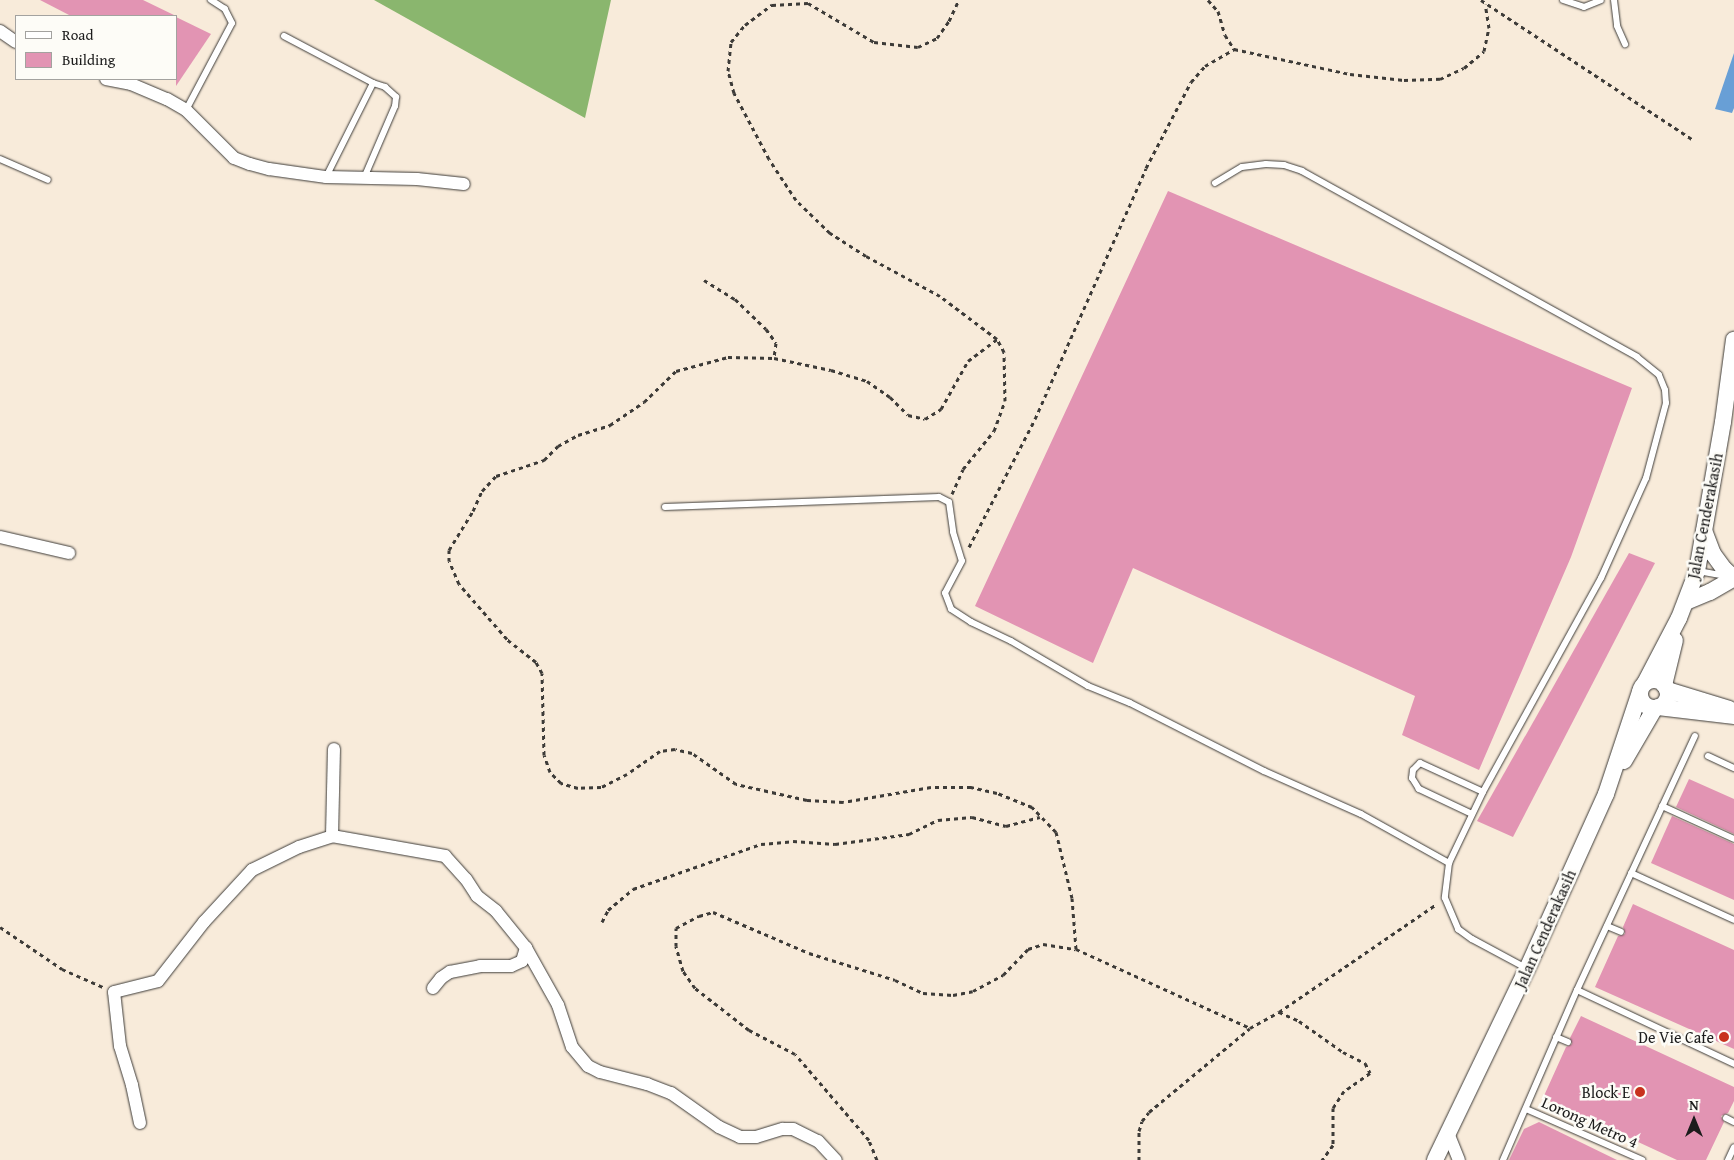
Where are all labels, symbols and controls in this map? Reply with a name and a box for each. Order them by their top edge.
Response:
legend [15,15,178,80]
text: Road [62,24,93,45]
text: Building [62,49,115,70]
street label: Jalan Cenderakasih [1683,451,1727,581]
street label: Jalan Cenderakasih [1510,867,1580,991]
place label: De Vie Cafe [1638,1027,1714,1047]
marker: De Vie Cafe [1718,1031,1730,1043]
place label: Block E [1582,1082,1630,1102]
marker: Block E [1634,1086,1646,1098]
street label: Lorong Metro 4 [1539,1092,1641,1152]
north arrow [1669,1095,1719,1145]
text: N [1689,1095,1699,1115]

